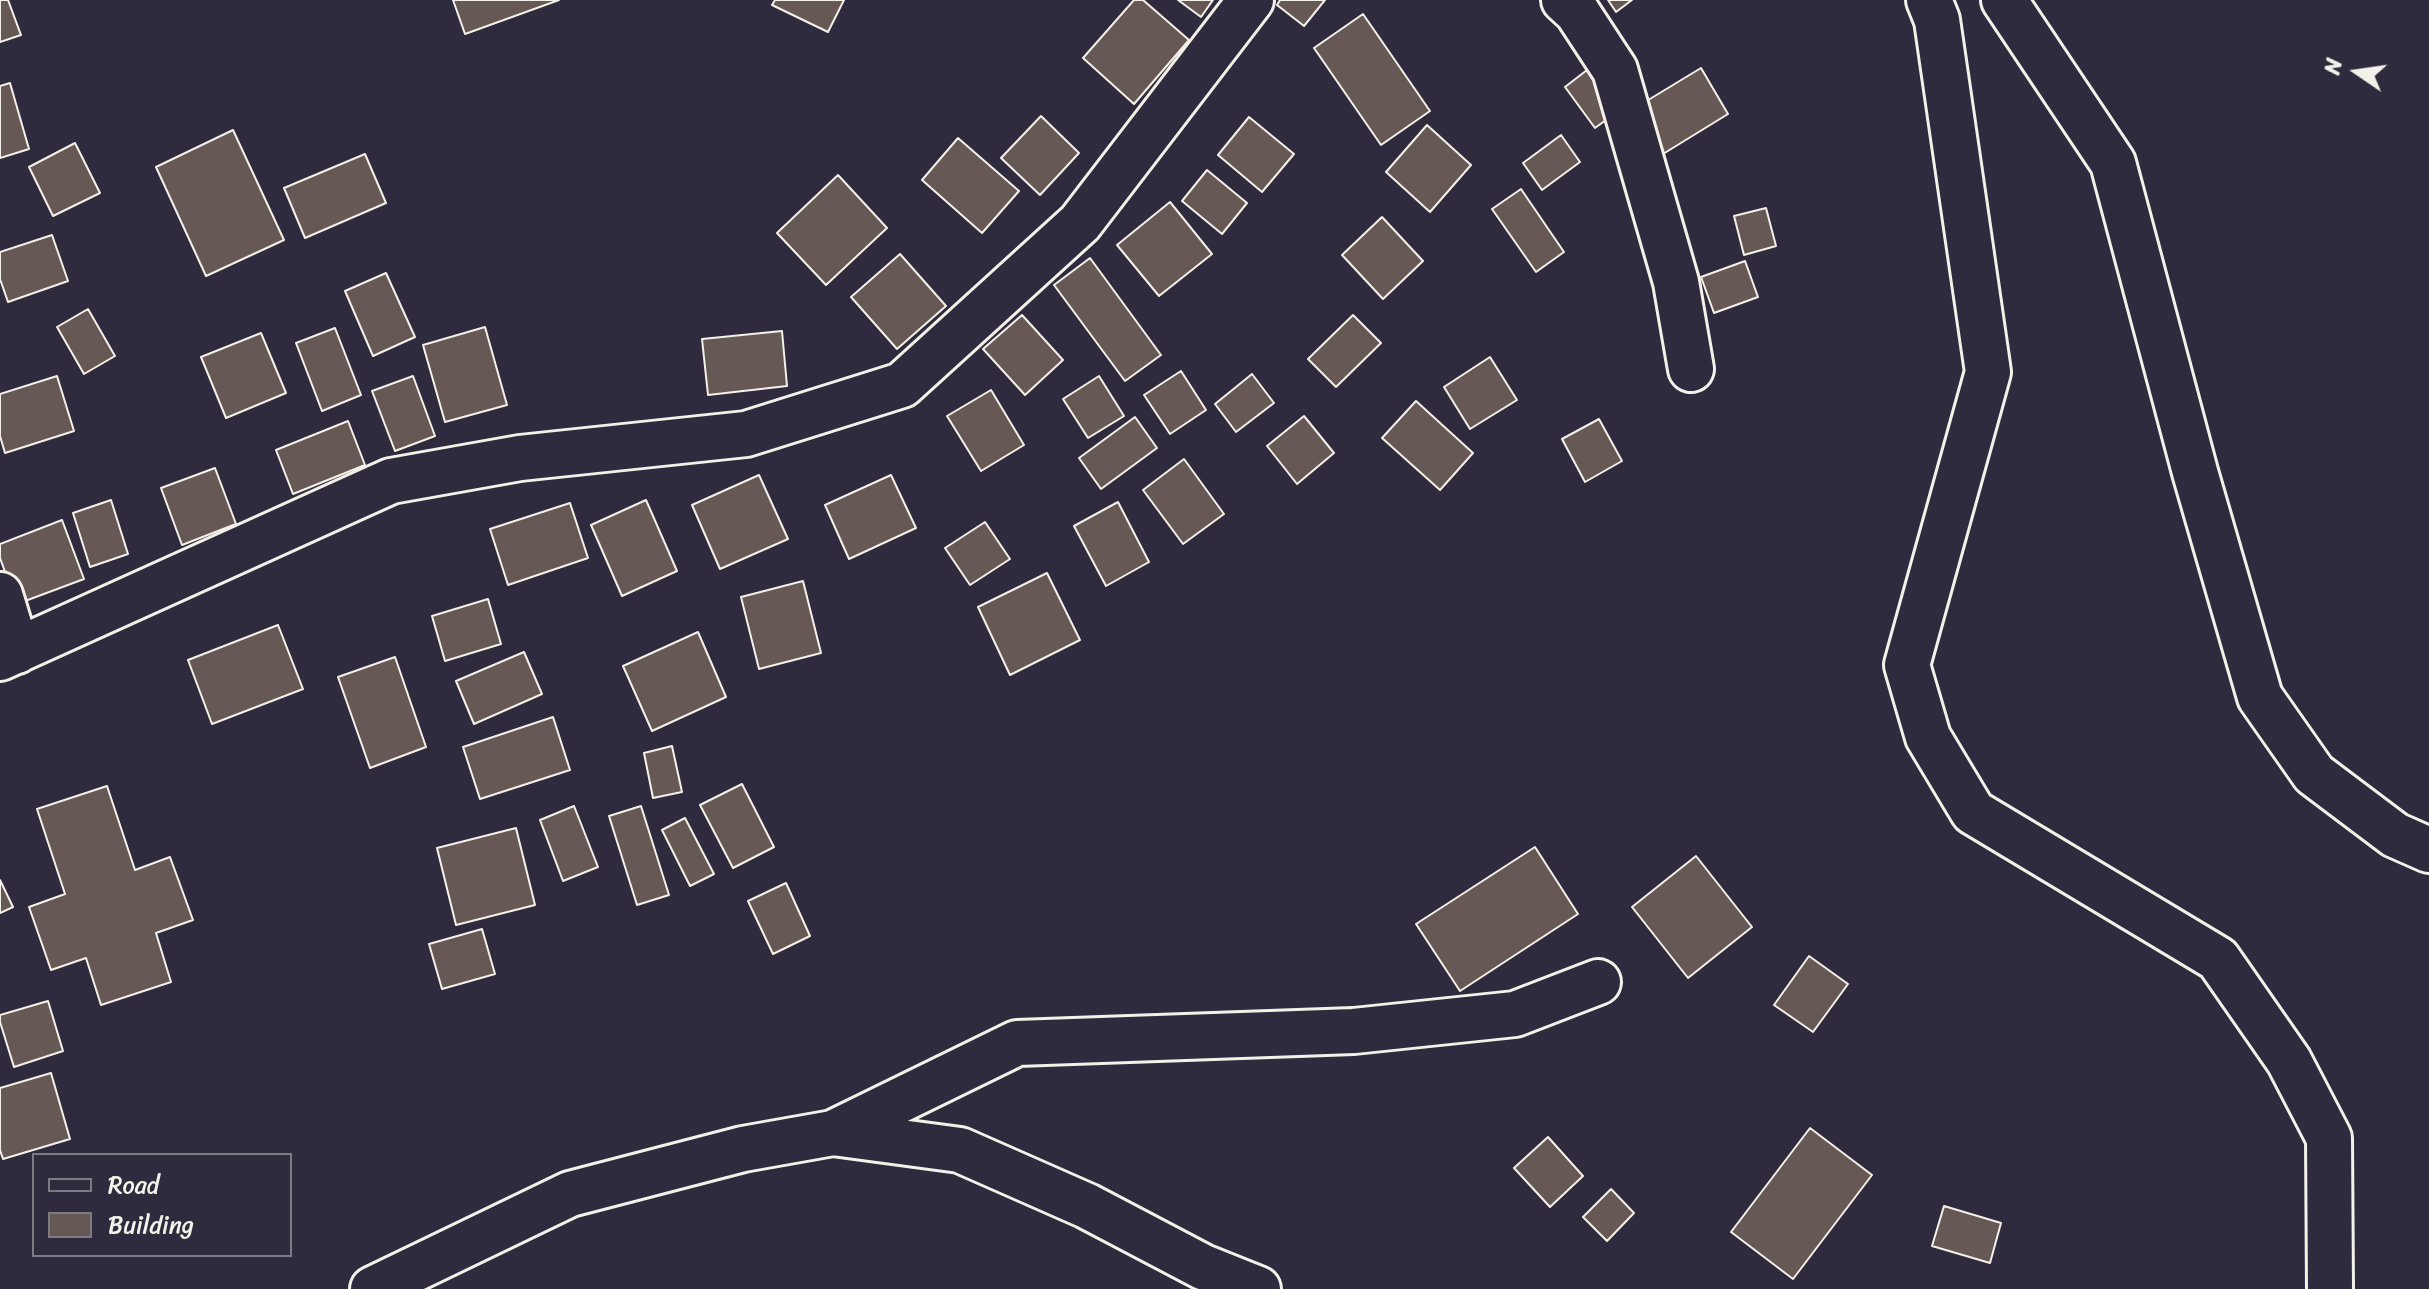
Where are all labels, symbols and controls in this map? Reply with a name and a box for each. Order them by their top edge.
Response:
north arrow [2317,32,2397,112]
text: N [2312,55,2354,78]
legend [32,1153,292,1257]
text: Road [108,1164,159,1206]
text: Building [108,1204,194,1246]

